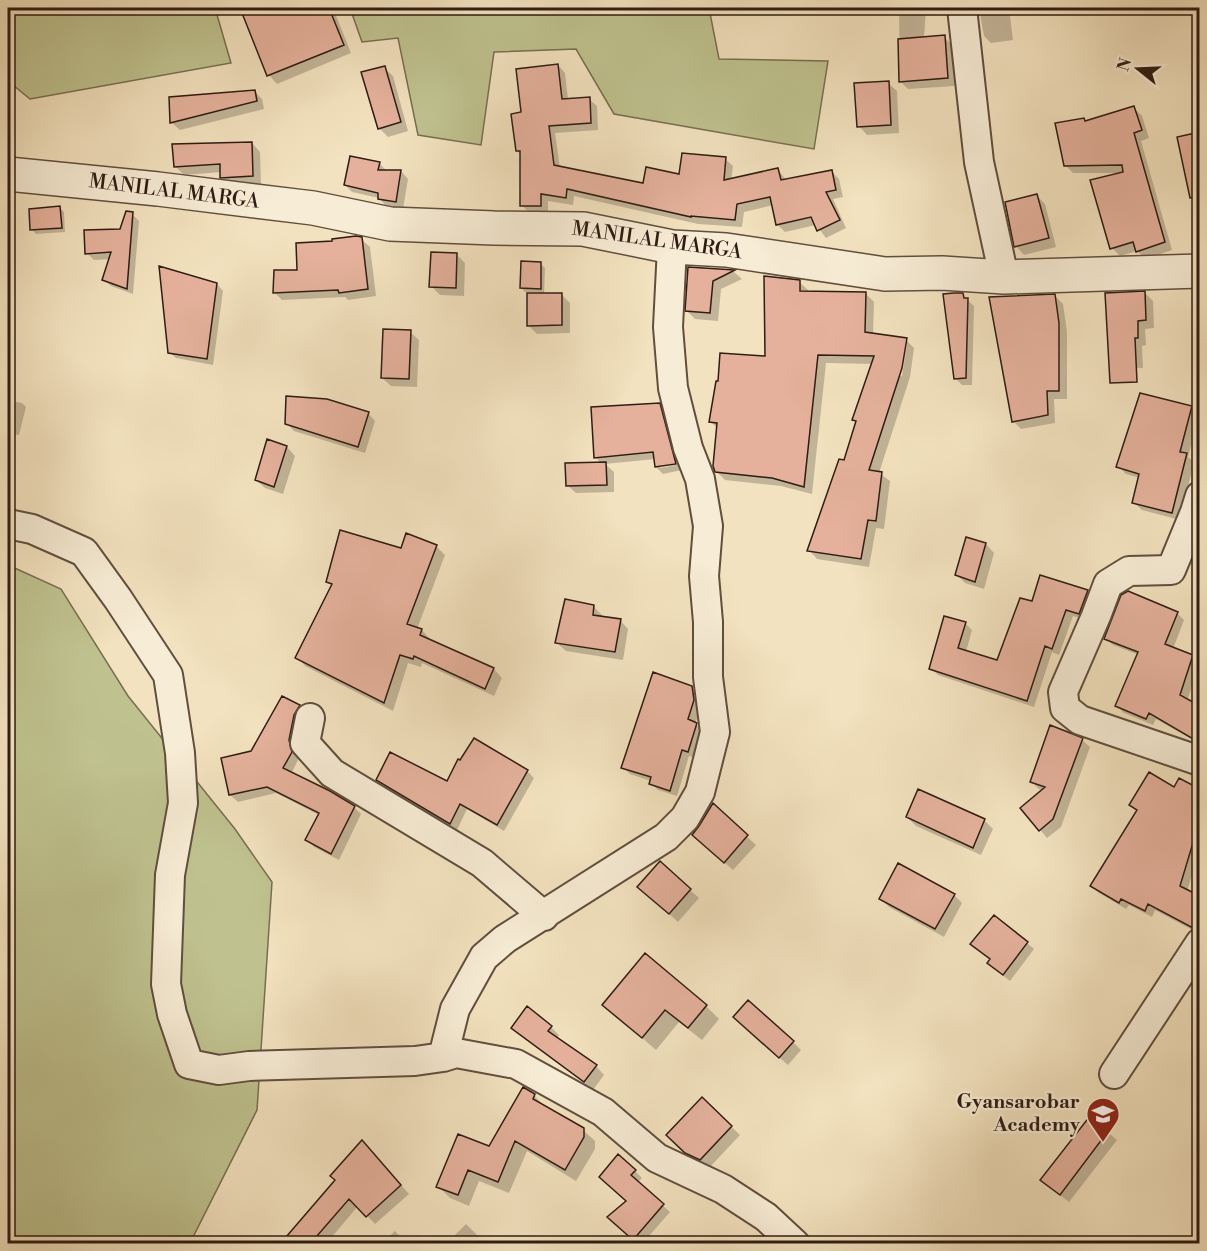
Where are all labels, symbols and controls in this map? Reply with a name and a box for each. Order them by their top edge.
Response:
north arrow [1108,39,1168,99]
text: N [1113,55,1136,74]
street label: MANILAL MARGA [87,169,262,215]
street label: MANILAL MARGA [570,217,745,265]
place label: Gyansarobar Academy [956,1090,1081,1138]
school or university icon: Gyansarobar Academy [1085,1096,1121,1143]

